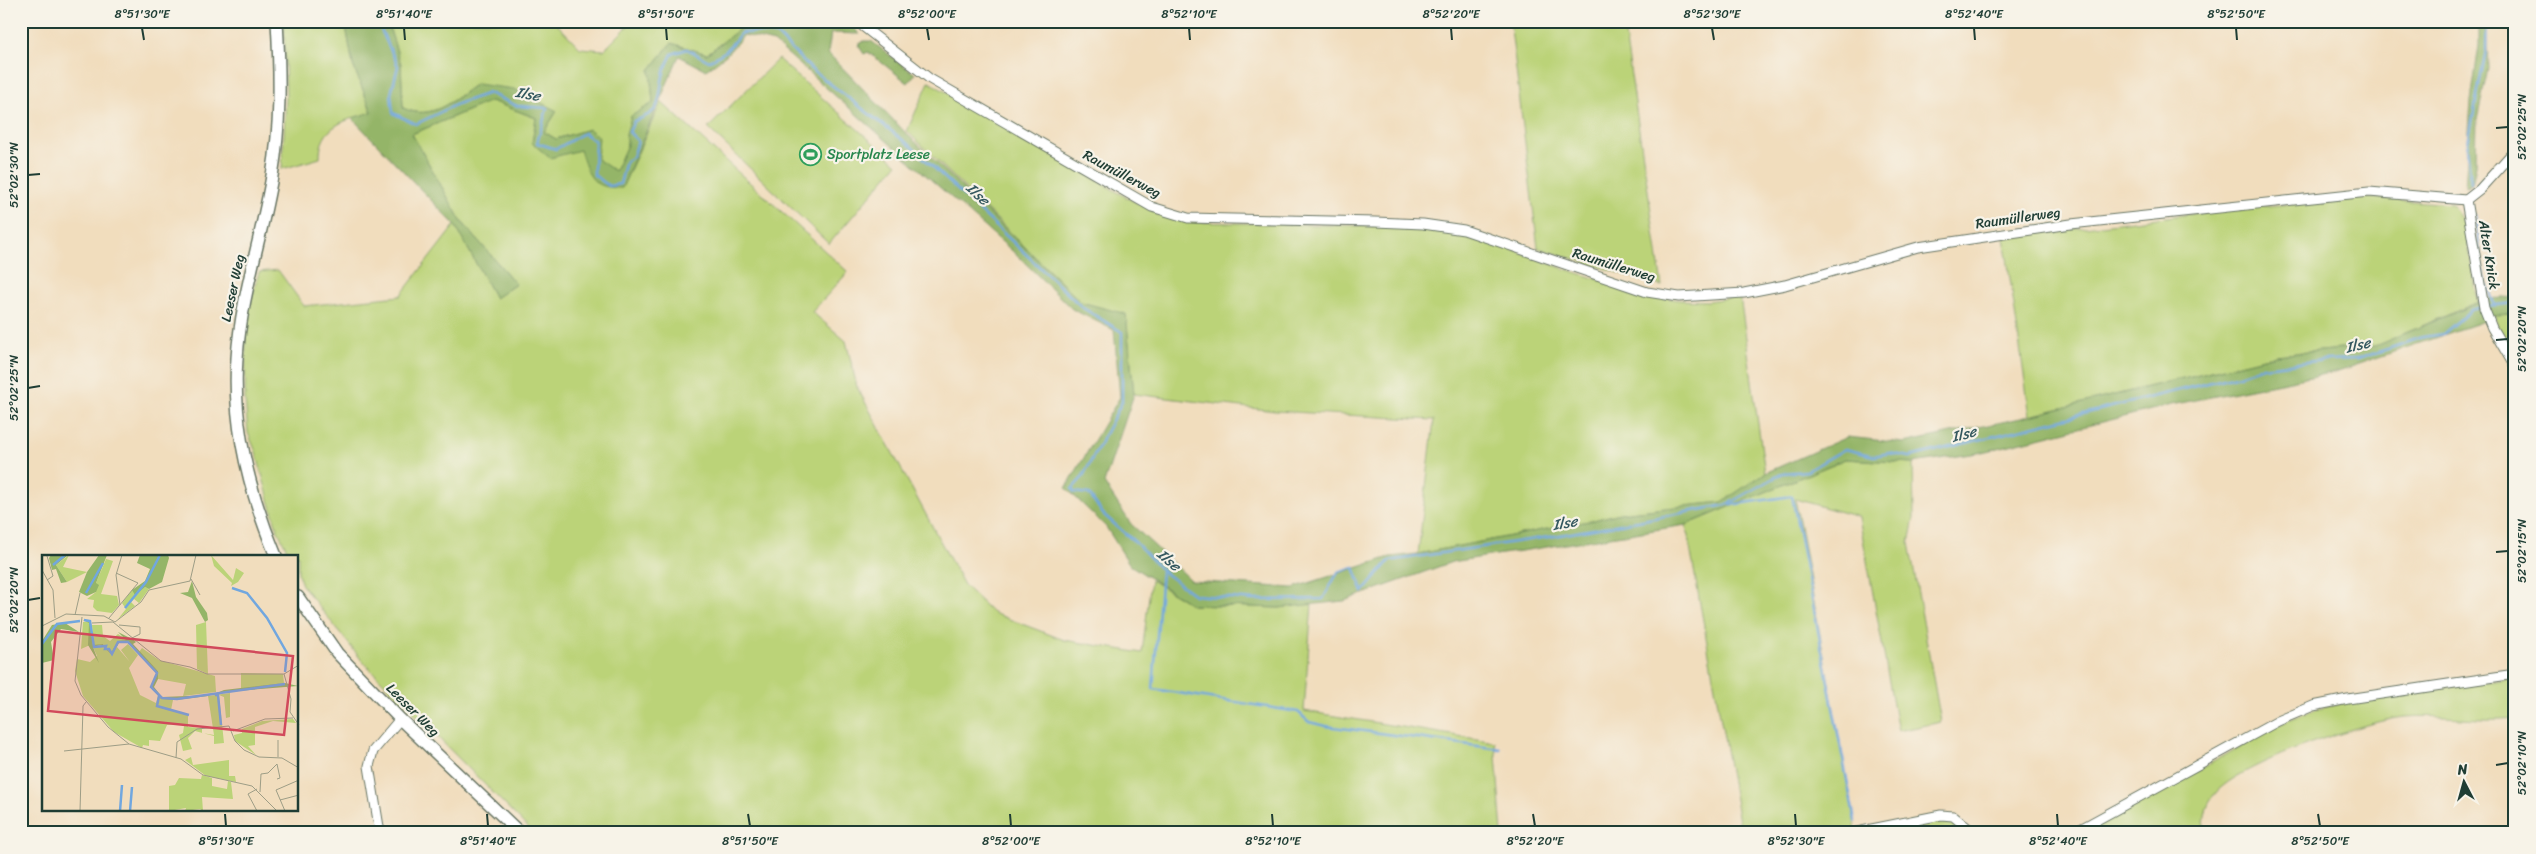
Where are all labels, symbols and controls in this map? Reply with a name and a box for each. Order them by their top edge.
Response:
text: 8°51'30"E [114,3,171,25]
text: 8°51'40"E [376,3,433,25]
text: 8°51'50"E [638,3,695,25]
text: 8°52'00"E [898,3,957,25]
text: 8°52'10"E [1161,3,1218,25]
text: 8°52'20"E [1422,3,1481,25]
text: 8°52'30"E [1684,3,1742,25]
text: 8°52'40"E [1945,3,2004,25]
text: 8°52'50"E [2207,3,2266,25]
water label: Ilse [513,79,544,109]
text: 52°02'25"N [2511,93,2533,160]
text: 52°02'30"N [3,141,25,208]
sports icon: Sportplatz Leese [799,142,823,166]
place label: Sportplatz Leese [827,142,930,167]
street label: Raumüllerweg [1078,143,1166,205]
water label: Ilse [959,175,997,213]
street label: Raumüllerweg [1974,200,2062,236]
street label: Alter Knick [2471,217,2507,292]
street label: Raumüllerweg [1569,241,1659,289]
street label: Leeser Weg [214,252,252,324]
text: 52°02'20"N [2511,305,2533,372]
water label: Ilse [2342,329,2374,361]
text: 52°02'25"N [3,354,25,421]
water label: Ilse [1948,418,1981,450]
water label: Ilse [1550,508,1581,538]
text: 52°02'15"N [2511,518,2533,583]
water label: Ilse [1150,541,1188,579]
inset map [42,555,299,812]
text: 52°02'20"N [3,566,25,633]
street label: Leeser Weg [380,677,446,743]
text: 52°02'10"N [2511,730,2533,795]
north arrow [2438,756,2488,806]
text: N [2456,757,2469,783]
text: 8°51'30"E [198,830,255,852]
text: 8°51'40"E [460,830,517,852]
text: 8°51'50"E [722,830,779,852]
text: 8°52'00"E [982,830,1041,852]
text: 8°52'10"E [1245,830,1302,852]
text: 8°52'20"E [1506,830,1565,852]
text: 8°52'30"E [1768,830,1826,852]
text: 8°52'40"E [2029,830,2088,852]
text: 8°52'50"E [2291,830,2350,852]

